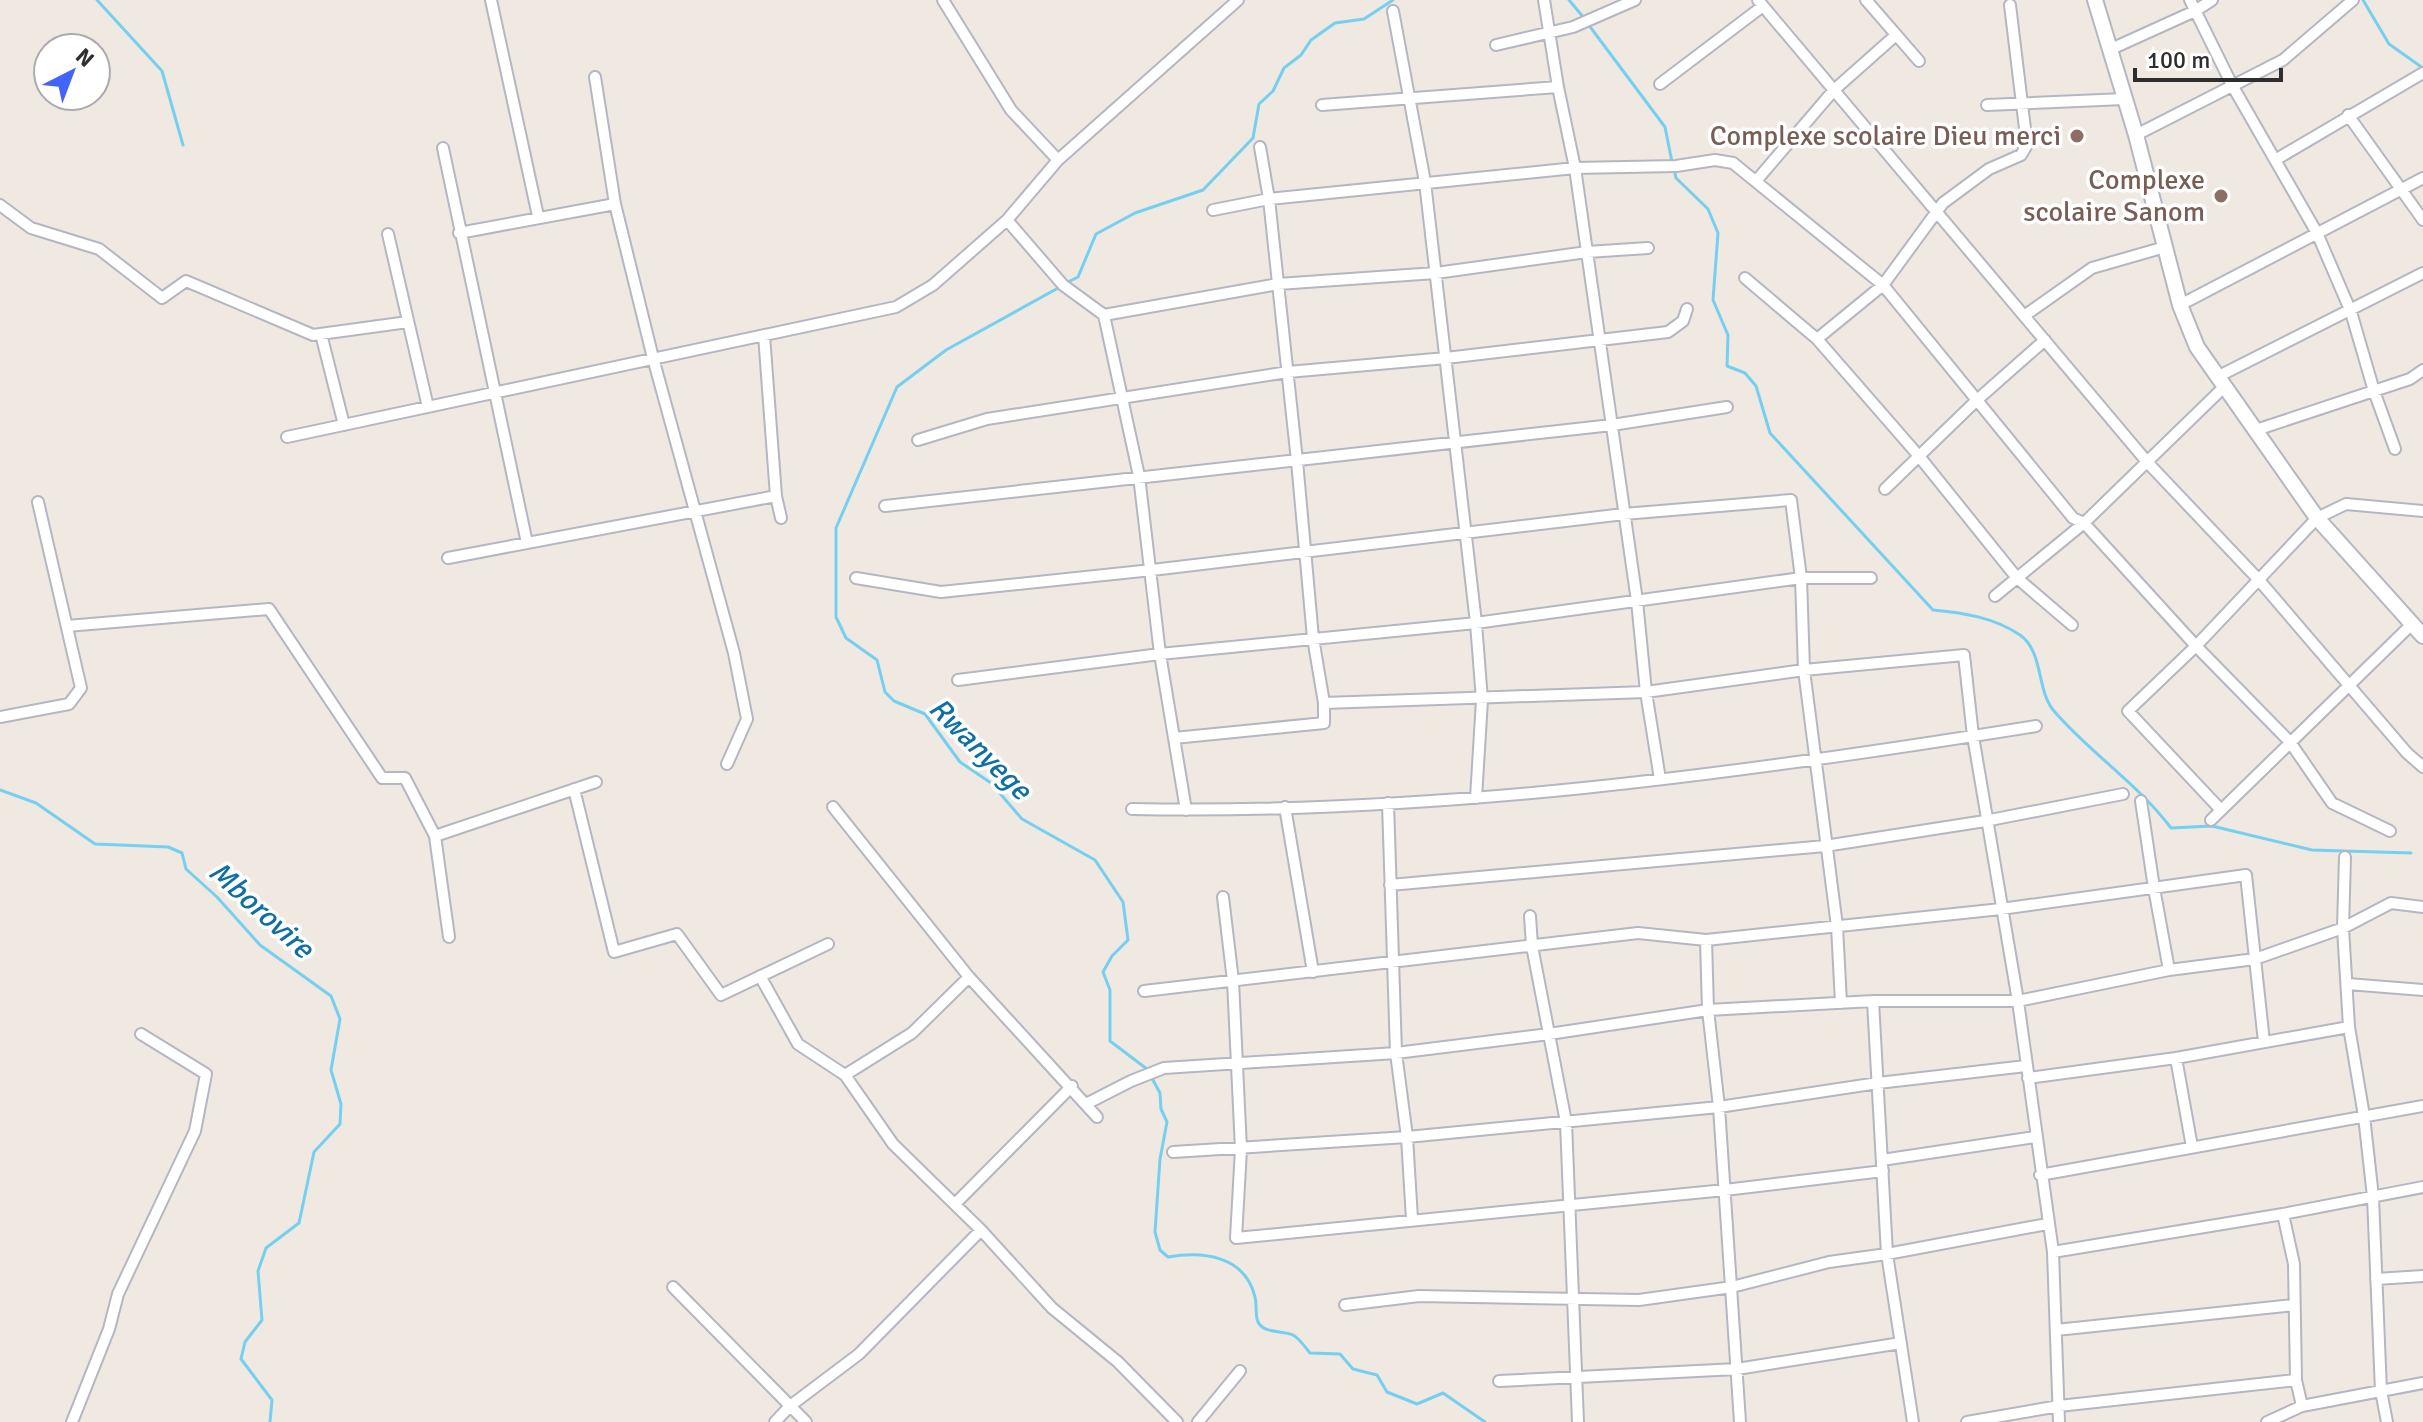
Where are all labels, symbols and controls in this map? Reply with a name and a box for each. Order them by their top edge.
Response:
north arrow [32,32,112,112]
scale bar [2135,32,2281,82]
text: N [70,42,100,73]
text: 100 m [2147,45,2210,75]
place label: Complexe scolaire Dieu merci [1710,119,2061,153]
marker: Complexe scolaire Dieu merci [2068,127,2086,145]
place label: Complexe scolaire Sanom [2023,163,2205,229]
marker: Complexe scolaire Sanom [2212,187,2230,205]
water label: Rwanyege [921,690,1040,809]
water label: Mborovire [201,853,323,968]

